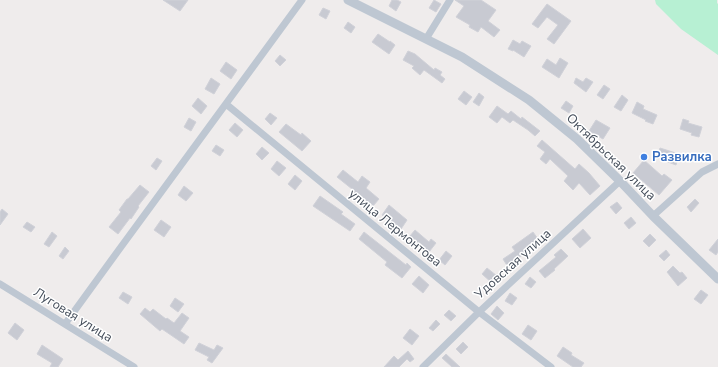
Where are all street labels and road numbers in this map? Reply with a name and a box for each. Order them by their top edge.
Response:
street label: Октябрьская улица [562,109,660,205]
street label: улица Лермонтова [345,185,445,271]
street label: Удовская улица [470,225,555,304]
street label: Луговая улица [30,283,116,347]

